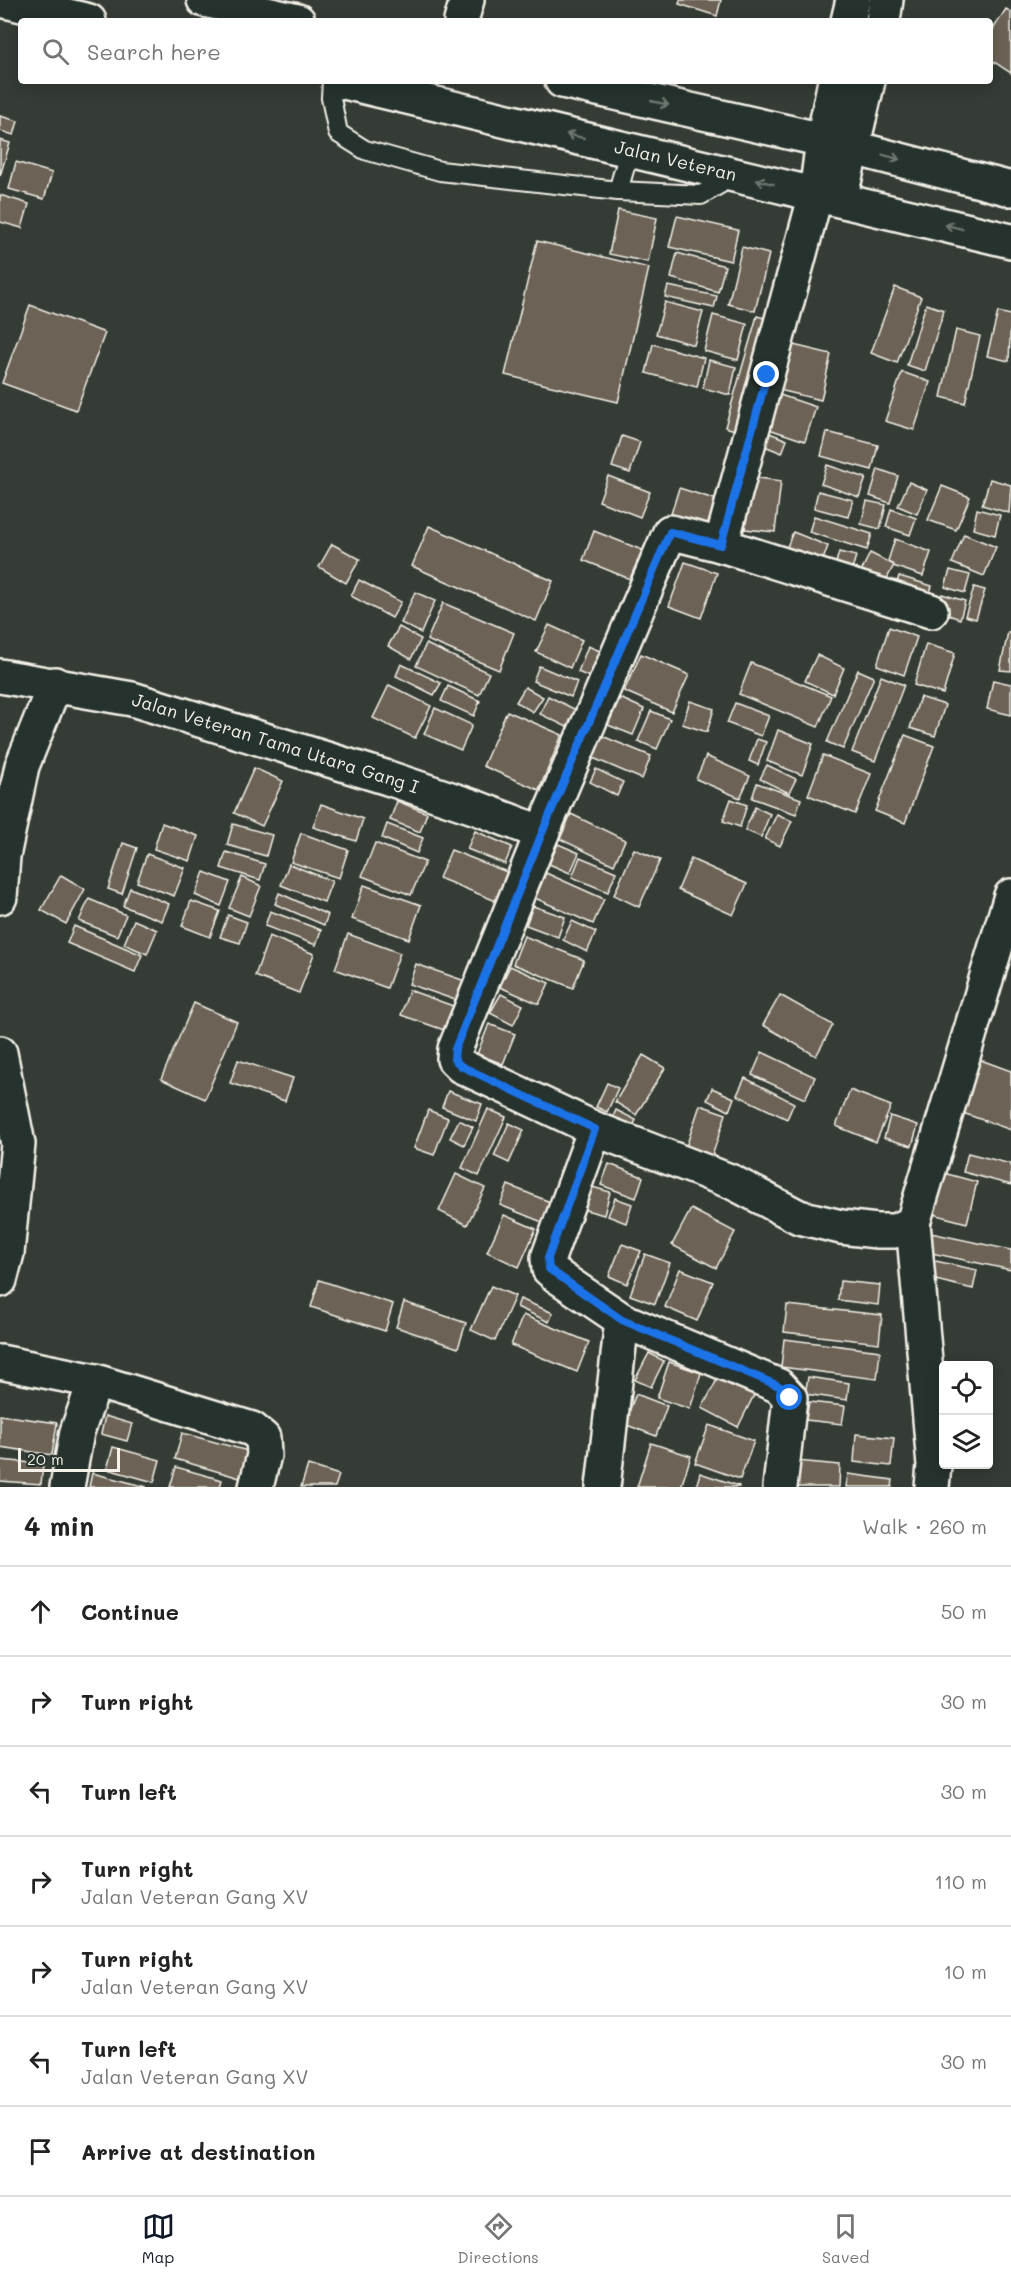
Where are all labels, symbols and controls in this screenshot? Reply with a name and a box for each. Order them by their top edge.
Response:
search box [18,18,993,84]
icon: search [39,35,72,68]
text: Search here [87,37,221,66]
one-way arrow [650,98,670,109]
one-way arrow [566,130,585,142]
street label: Jalan Veteran [612,134,739,186]
one-way arrow [881,152,900,164]
one-way arrow [755,175,774,187]
one-way arrow [945,221,964,233]
route end [753,361,779,387]
street label: Jalan Veteran Tama Utara Gang I [129,687,422,799]
map controls [939,1361,993,1469]
button: locate [939,1361,993,1415]
route start [776,1384,802,1410]
button: layers [939,1415,993,1469]
scale bar [18,1445,120,1472]
text: 20 m [27,1448,64,1469]
text: 4 min [24,1509,94,1543]
text: Walk · 260 m [862,1513,987,1539]
icon: ahead [24,1595,57,1628]
text: Continue [81,1597,179,1626]
text: 50 m [941,1598,987,1624]
icon: right [24,1685,57,1718]
text: Turn right [81,1687,193,1716]
text: 30 m [941,1688,987,1714]
icon: left [24,1775,57,1808]
text: Turn left [81,1777,177,1806]
text: 30 m [941,1778,987,1804]
text: Turn right [81,1854,193,1883]
icon: right [24,1865,57,1898]
text: 110 m [934,1868,987,1894]
text: Jalan Veteran Gang XV [81,1883,308,1909]
text: Turn right [81,1944,193,1973]
icon: right [24,1955,57,1988]
text: 10 m [943,1958,987,1984]
text: Jalan Veteran Gang XV [81,1973,308,1999]
text: Turn left [81,2034,177,2063]
icon: left [24,2045,57,2078]
text: 30 m [941,2048,987,2074]
text: Jalan Veteran Gang XV [81,2063,308,2089]
icon: arrive [24,2135,57,2168]
text: Arrive at destination [81,2137,316,2166]
tab: Map [142,2210,175,2267]
tab: Directions [458,2210,539,2267]
tab: Saved [822,2210,869,2267]

